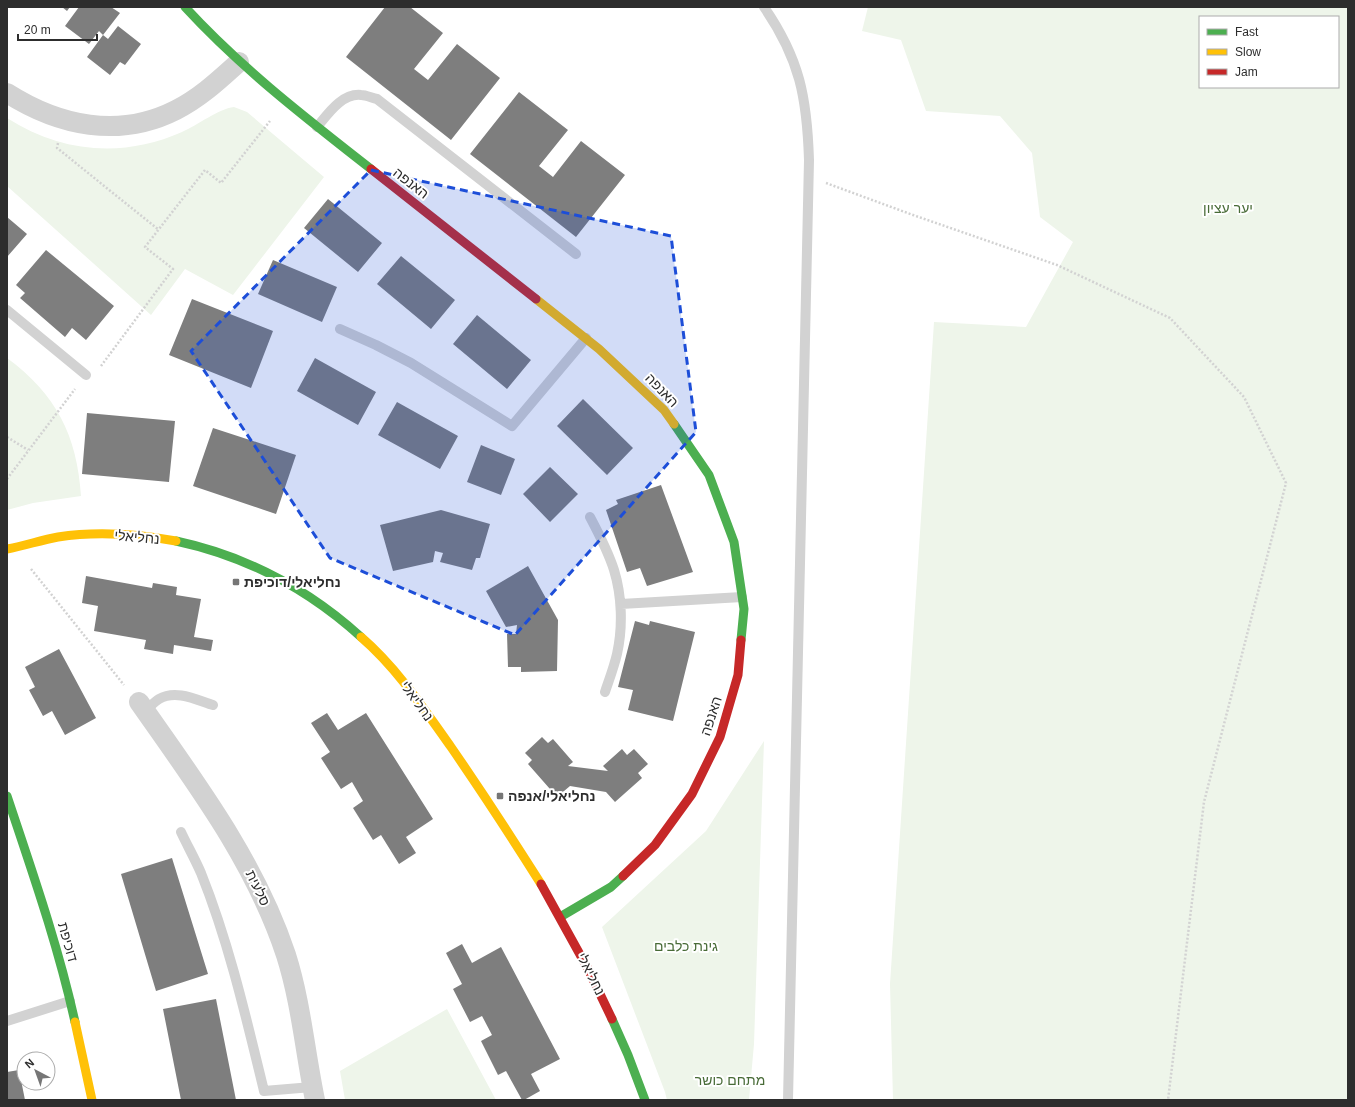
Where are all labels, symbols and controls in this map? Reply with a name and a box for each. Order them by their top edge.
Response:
scale bar [18,16,97,42]
legend [1199,16,1339,88]
text: 20 m [24,23,51,37]
text: Fast [1235,25,1259,39]
text: Slow [1235,45,1261,59]
text: Jam [1235,65,1258,79]
street label: האנפה [390,164,432,202]
park label: יער עציון [1203,200,1253,216]
street label: האנפה [642,370,682,410]
street label: נחליאלי [114,527,160,547]
place label: נחליאלי/דוכיפת [244,574,341,590]
marker: נחליאלי/דוכיפת [231,577,241,587]
street label: נחליאלי [397,678,437,724]
street label: האנפה [697,694,725,738]
place label: נחליאלי/אנפה [508,788,596,804]
marker: נחליאלי/אנפה [495,791,505,801]
street label: סלעית [243,868,273,908]
street label: דוכיפת [55,920,81,964]
park label: גינת כלבים [654,938,718,954]
street label: נחליאלי [574,950,608,998]
north arrow [16,1051,56,1091]
text: N [23,1056,36,1071]
park label: מתחם כושר [695,1072,765,1088]

